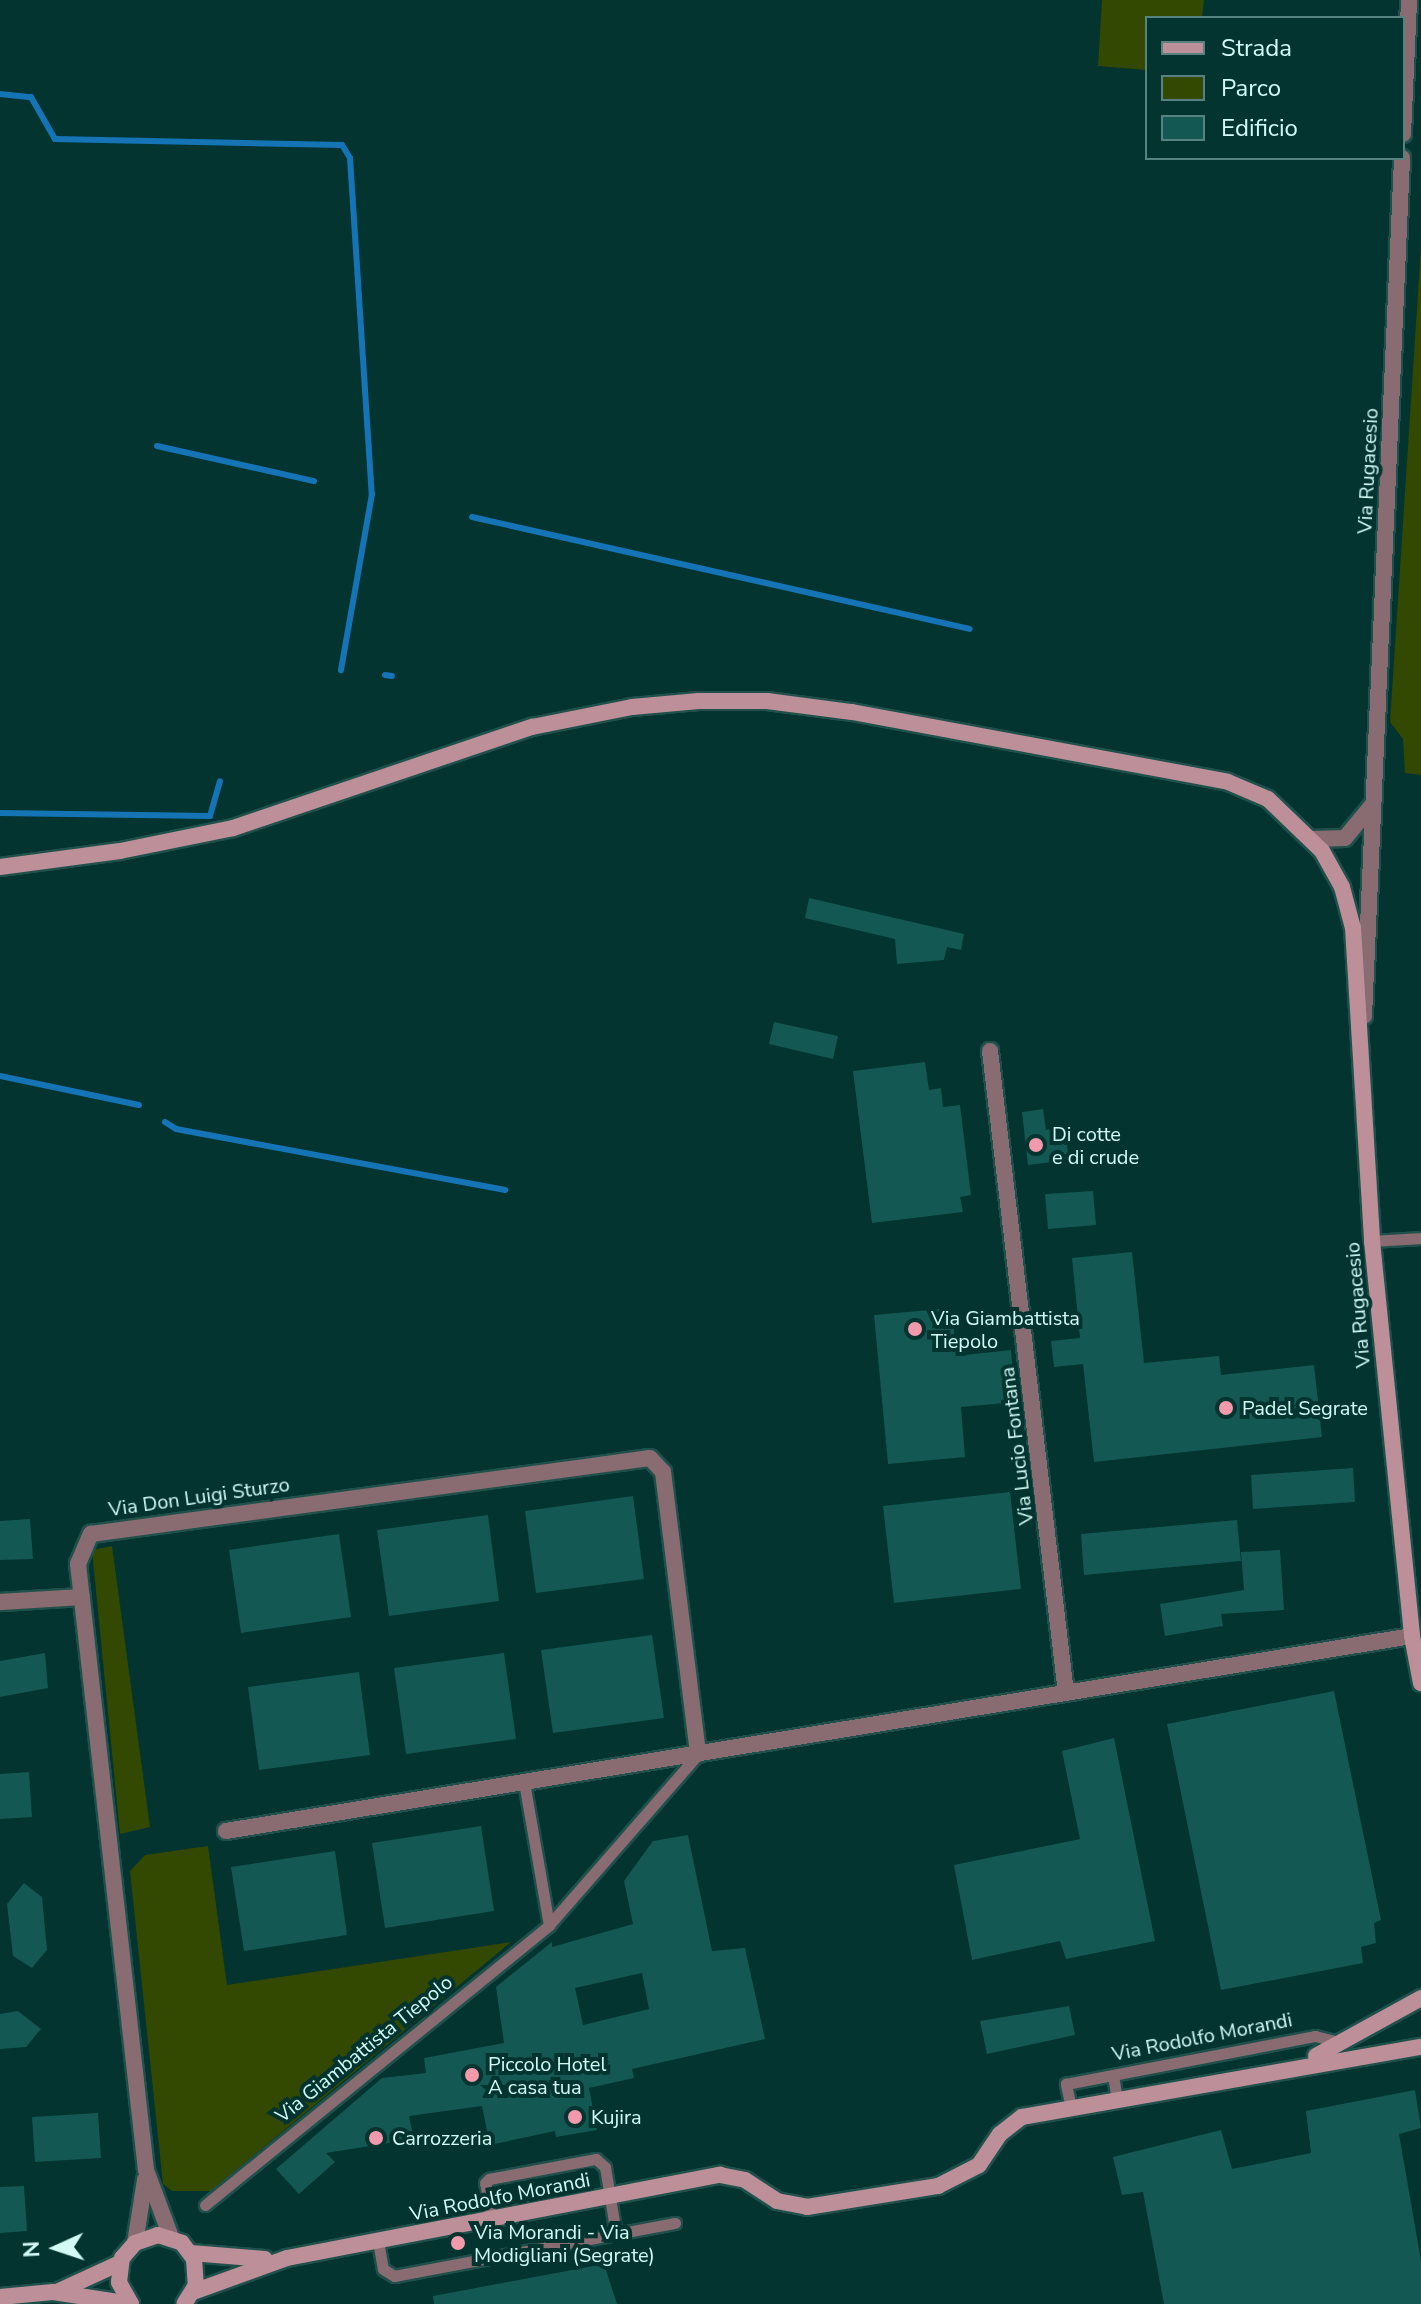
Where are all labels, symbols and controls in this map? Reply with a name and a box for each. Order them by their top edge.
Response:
legend [1145,16,1405,160]
text: Strada [1221,32,1292,64]
text: Parco [1221,72,1281,104]
text: Edificio [1221,112,1298,144]
street label: Via Rugacesio [1353,407,1383,535]
place label: Di cotte e di crude [1052,1122,1139,1169]
marker: Di cotte e di crude [1027,1136,1045,1154]
street label: Via Rugacesio [1341,1241,1375,1369]
place label: Via Giambattista Tiepolo [931,1306,1080,1353]
marker: Via Giambattista Tiepolo [906,1320,924,1338]
street label: Via Lucio Fontana [995,1366,1039,1526]
place label: Padel Segrate [1242,1396,1368,1420]
marker: Padel Segrate [1217,1399,1235,1417]
street label: Via Don Luigi Sturzo [107,1472,291,1522]
street label: Via Giambattista Tiepolo [271,1970,457,2128]
street label: Via Rodolfo Morandi [1110,2008,1294,2066]
place label: Piccolo Hotel A casa tua [488,2052,606,2099]
marker: Piccolo Hotel A casa tua [463,2066,481,2084]
place label: Kujira [591,2105,642,2129]
marker: Kujira [566,2108,584,2126]
place label: Carrozzeria [392,2126,492,2150]
marker: Carrozzeria [367,2129,385,2147]
street label: Via Rodolfo Morandi [408,2168,592,2226]
north arrow [16,2208,96,2288]
place label: Via Morandi - Via Modigliani (Segrate) [474,2220,655,2267]
marker: Via Morandi - Via Modigliani (Segrate) [449,2234,467,2252]
text: N [17,2240,47,2258]

